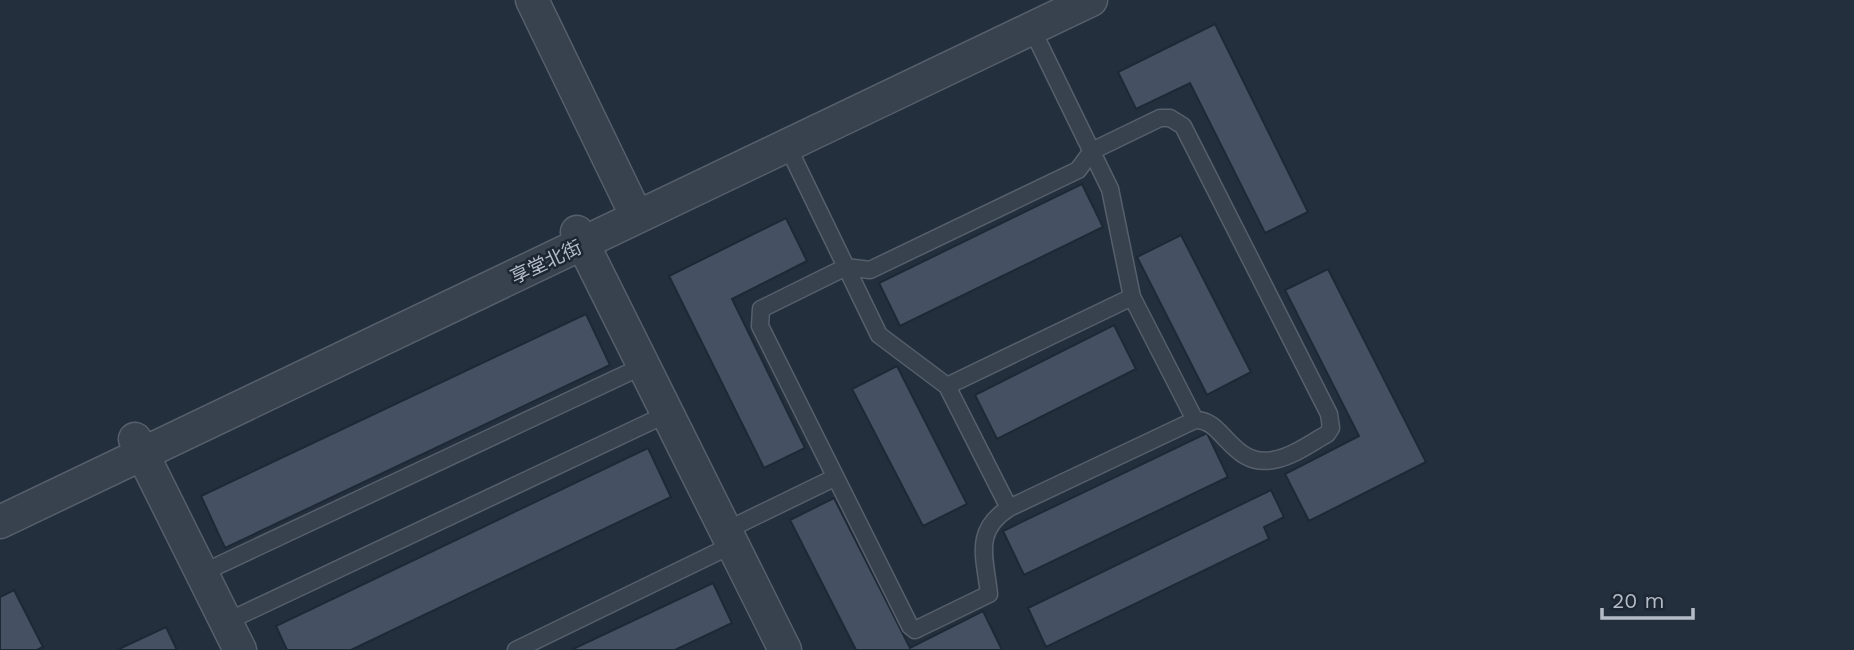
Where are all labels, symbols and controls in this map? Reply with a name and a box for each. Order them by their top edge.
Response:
street label: 享堂北街 [507,236,585,288]
scale bar [1602,576,1693,620]
text: 20 m [1612,588,1664,613]

